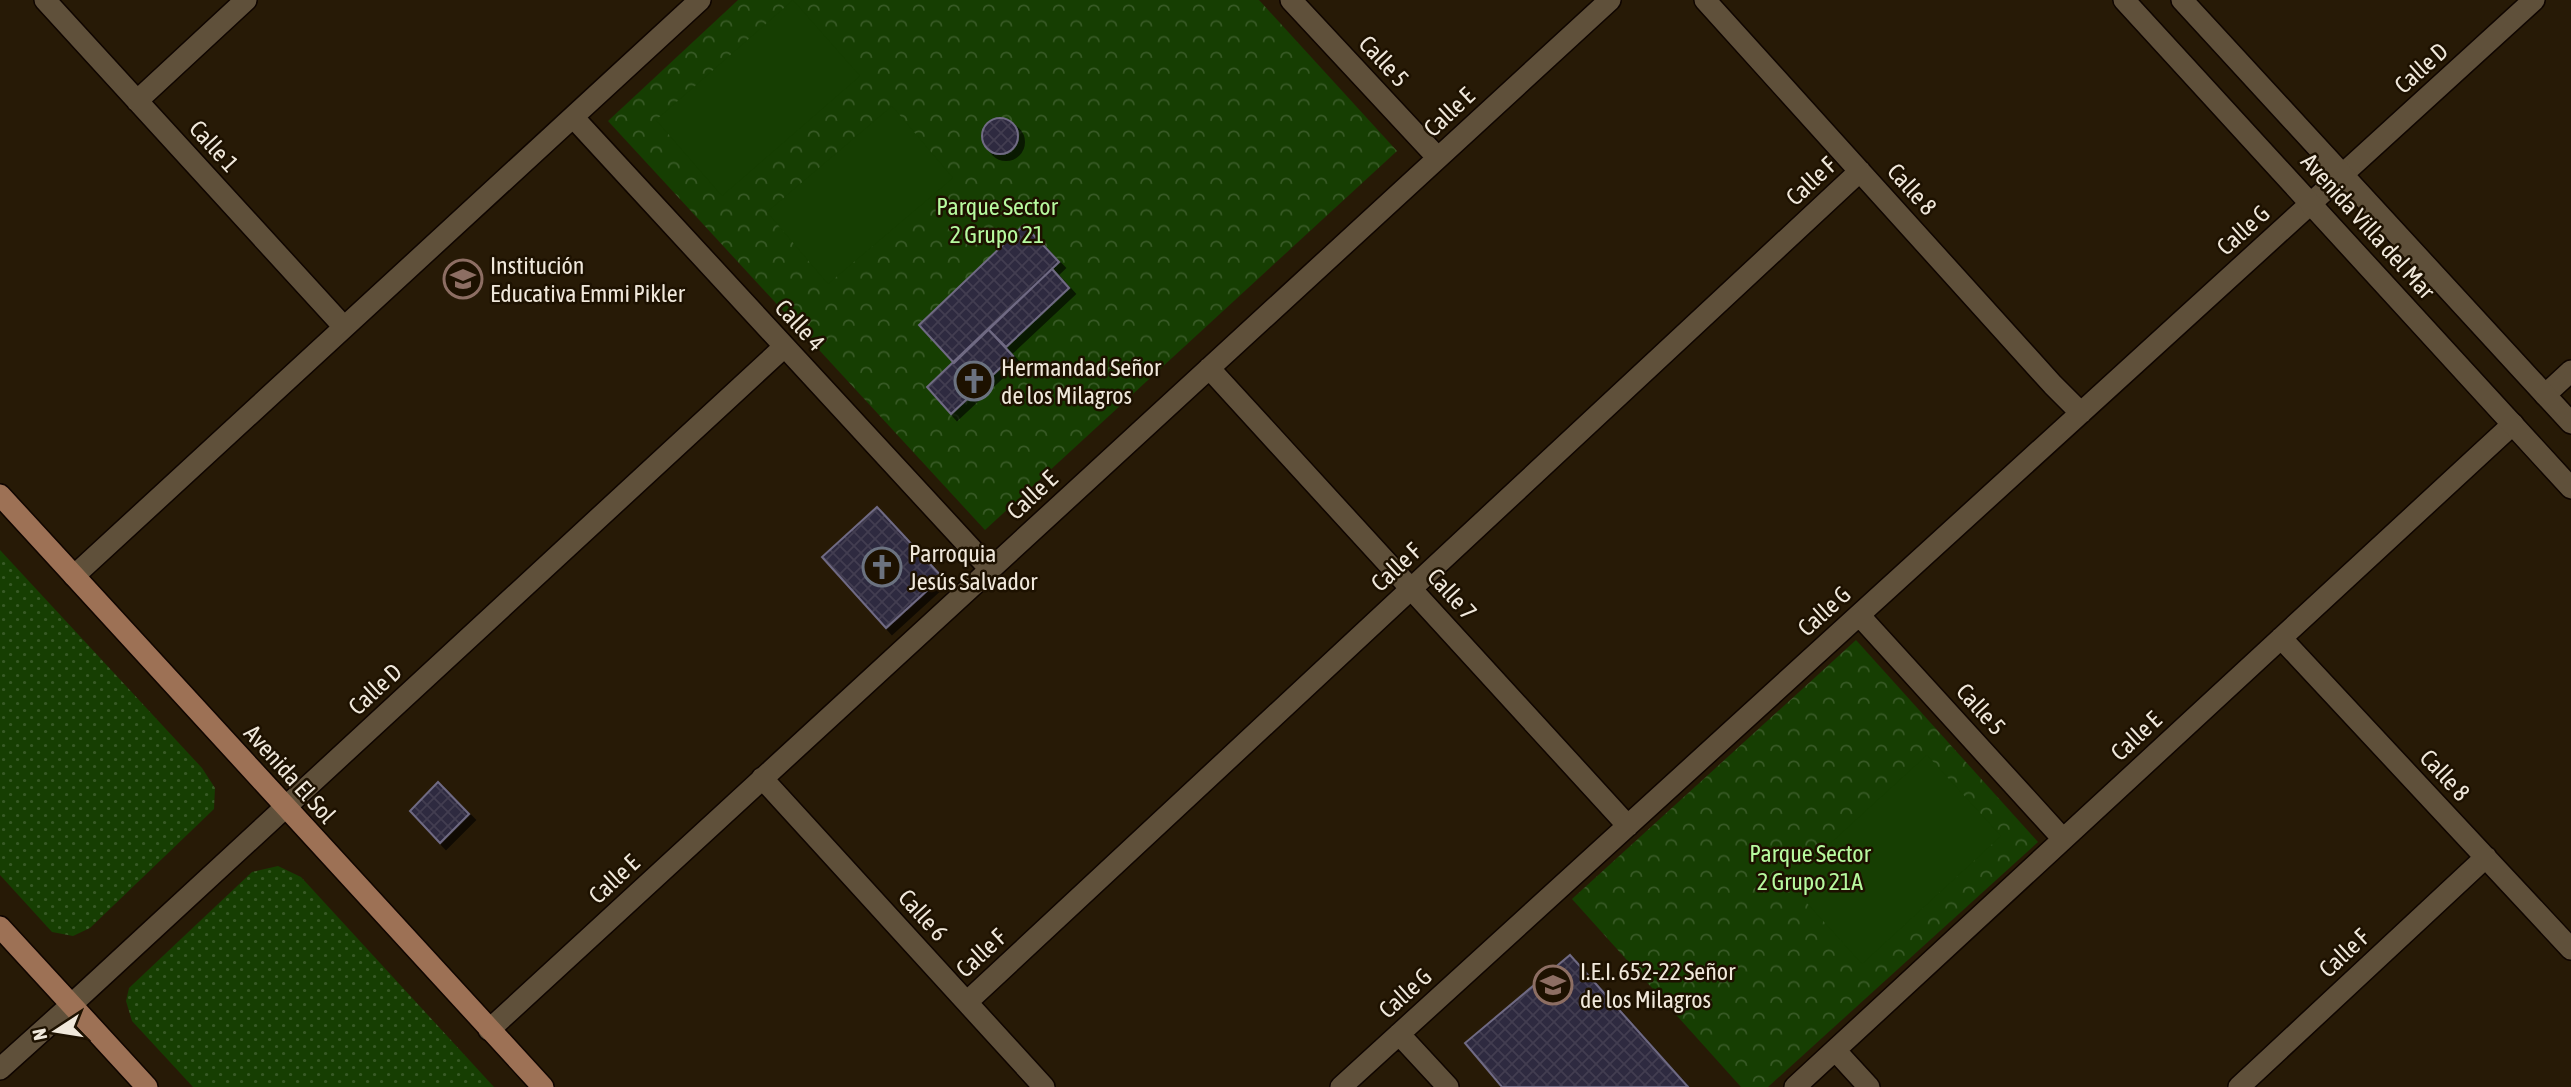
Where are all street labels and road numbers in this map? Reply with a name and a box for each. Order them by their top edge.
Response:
street label: Calle 5 [1354,30,1414,92]
street label: Calle D [2389,37,2453,99]
street label: Calle E [1418,82,1480,142]
street label: Calle 1 [184,115,244,177]
street label: Avenida Villa del Mar [2296,148,2441,305]
street label: Calle F [1780,151,1842,211]
street label: Calle 8 [1882,158,1942,220]
street label: Calle G [2211,199,2275,261]
street label: Calle 4 [770,294,830,356]
street label: Calle E [1001,465,1063,525]
street label: Calle F [1365,537,1427,597]
street label: Calle 7 [1422,563,1482,625]
street label: Calle G [1792,580,1856,642]
street label: Calle D [343,658,407,720]
street label: Calle 5 [1951,678,2011,740]
street label: Calle E [2105,706,2167,766]
street label: Avenida El Sol [239,719,342,829]
street label: Calle 8 [2415,744,2475,806]
street label: Calle E [583,849,645,909]
street label: Calle 6 [893,884,953,946]
street label: Calle F [950,923,1012,983]
street label: Calle F [2313,923,2375,983]
street label: Calle G [1373,962,1437,1024]

